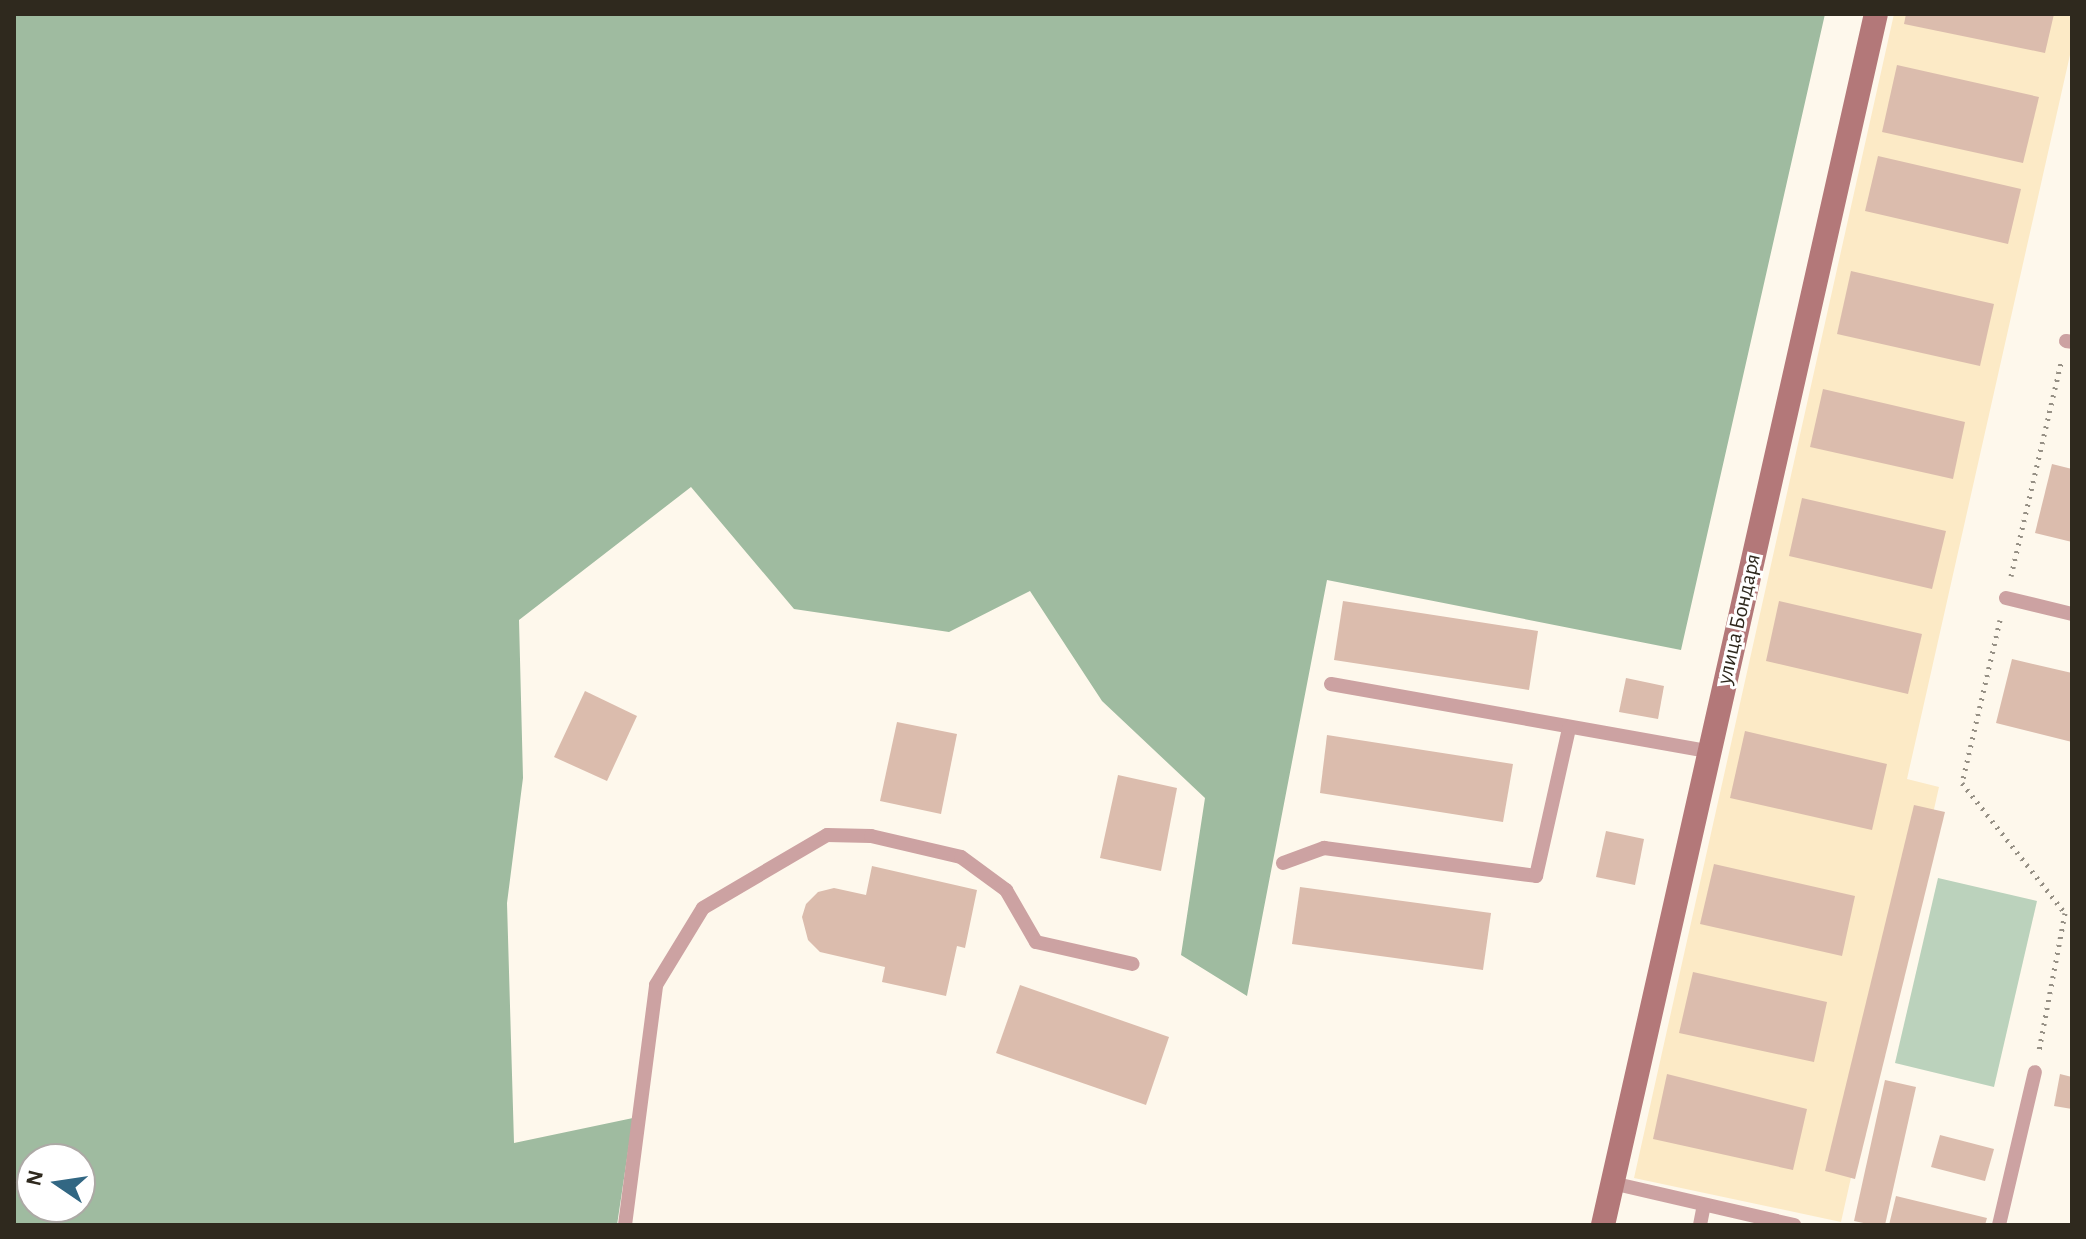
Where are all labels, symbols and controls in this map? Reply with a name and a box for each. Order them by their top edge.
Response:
street label: улица Бондаря [1711,551,1767,687]
north arrow [16,1143,96,1223]
text: N [22,1168,47,1188]

